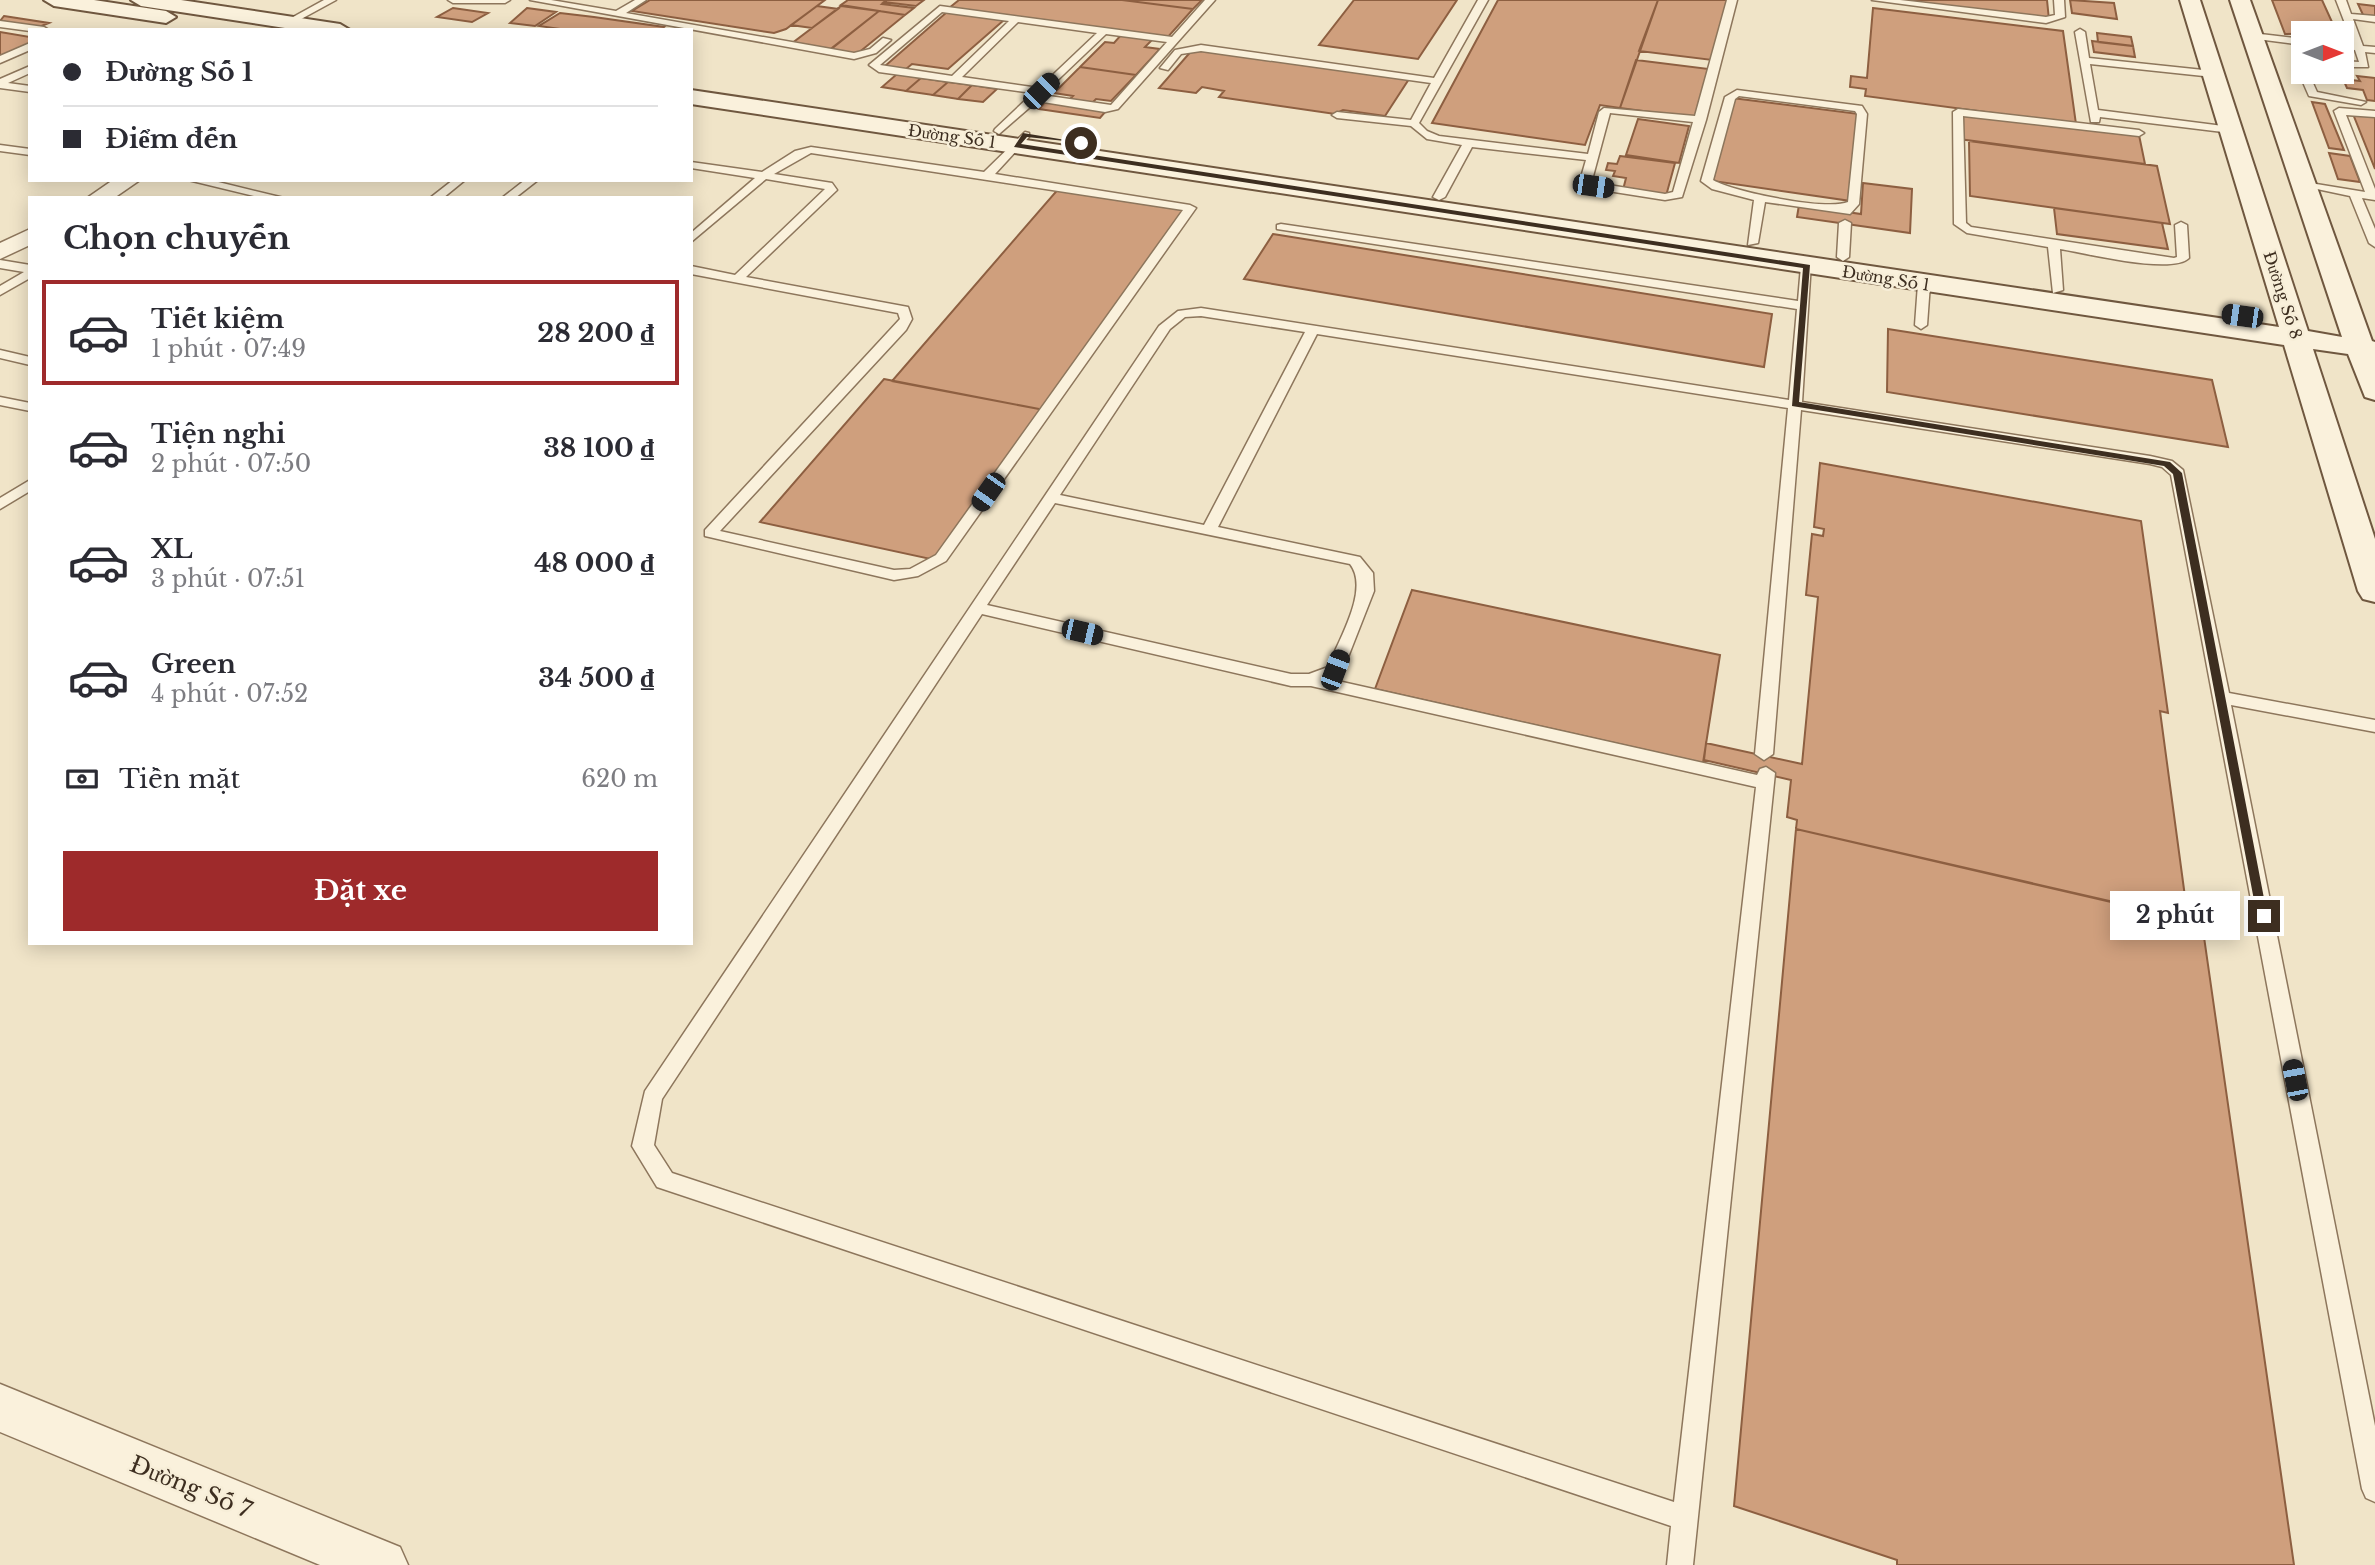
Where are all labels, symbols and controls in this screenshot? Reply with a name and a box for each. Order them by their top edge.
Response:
north arrow [2291,21,2354,84]
map controls [2291,21,2354,84]
text: Đường Số 1 [105,56,253,88]
car [1019,69,1064,113]
street label: Đường Số 1 [907,120,997,152]
text: Điểm đến [105,123,238,155]
route start [1065,127,1097,159]
car [1571,173,1616,199]
text: Chọn chuyến [63,218,290,258]
street label: Đường Số 8 [2259,248,2307,342]
street label: Đường Số 1 [1841,261,1931,295]
icon: car [67,301,130,364]
text: Tiết kiệm [151,303,284,335]
car [2220,303,2265,329]
text: 28 200 ₫ [537,317,654,349]
text: 1 phút · 07:49 [151,335,306,363]
icon: car [67,416,130,479]
text: Tiện nghi [151,418,285,450]
text: 38 100 ₫ [543,432,654,464]
text: 2 phút · 07:50 [151,450,311,478]
car [968,469,1009,515]
icon: car [67,531,130,594]
text: XL [151,533,193,565]
text: 48 000 ₫ [534,547,654,579]
text: 3 phút · 07:51 [151,565,305,593]
car [1060,617,1105,647]
icon: car [67,646,130,709]
car [1318,647,1353,693]
text: Green [151,648,236,680]
text: 34 500 ₫ [538,662,654,694]
text: 4 phút · 07:52 [151,680,308,708]
icon: cash [63,760,101,798]
text: Tiền mặt [119,763,240,795]
text: 620 m [581,765,658,793]
button: Đặt xe [63,851,658,931]
callout: 2 phút [2110,892,2240,940]
route end [2248,900,2280,932]
text: 2 phút [2136,901,2214,929]
car [2281,1057,2310,1103]
street label: Đường Số 7 [126,1450,256,1524]

